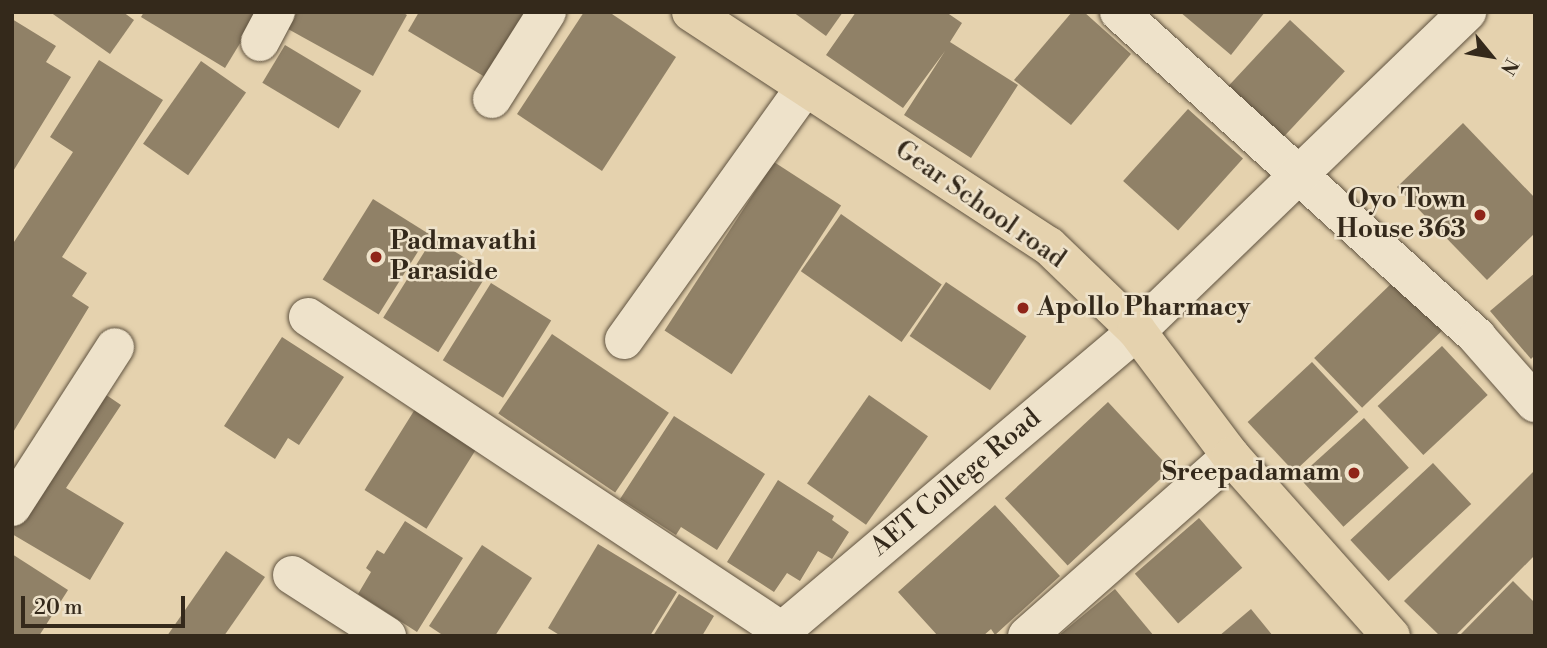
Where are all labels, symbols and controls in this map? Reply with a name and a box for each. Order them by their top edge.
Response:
north arrow [1456,21,1526,91]
text: N [1495,54,1523,79]
street label: Gear School road [889,135,1071,275]
place label: Oyo Town House 363 [1336,184,1466,246]
marker: Oyo Town House 363 [1472,207,1488,223]
place label: Padmavathi Paraside [390,226,537,288]
marker: Padmavathi Paraside [368,249,384,265]
place label: Apollo Pharmacy [1037,292,1250,324]
marker: Apollo Pharmacy [1015,300,1031,316]
street label: AET College Road [865,403,1047,563]
place label: Sreepadamam [1162,457,1340,489]
marker: Sreepadamam [1346,465,1362,481]
scale bar [24,582,189,626]
text: 20 m [34,595,83,621]

